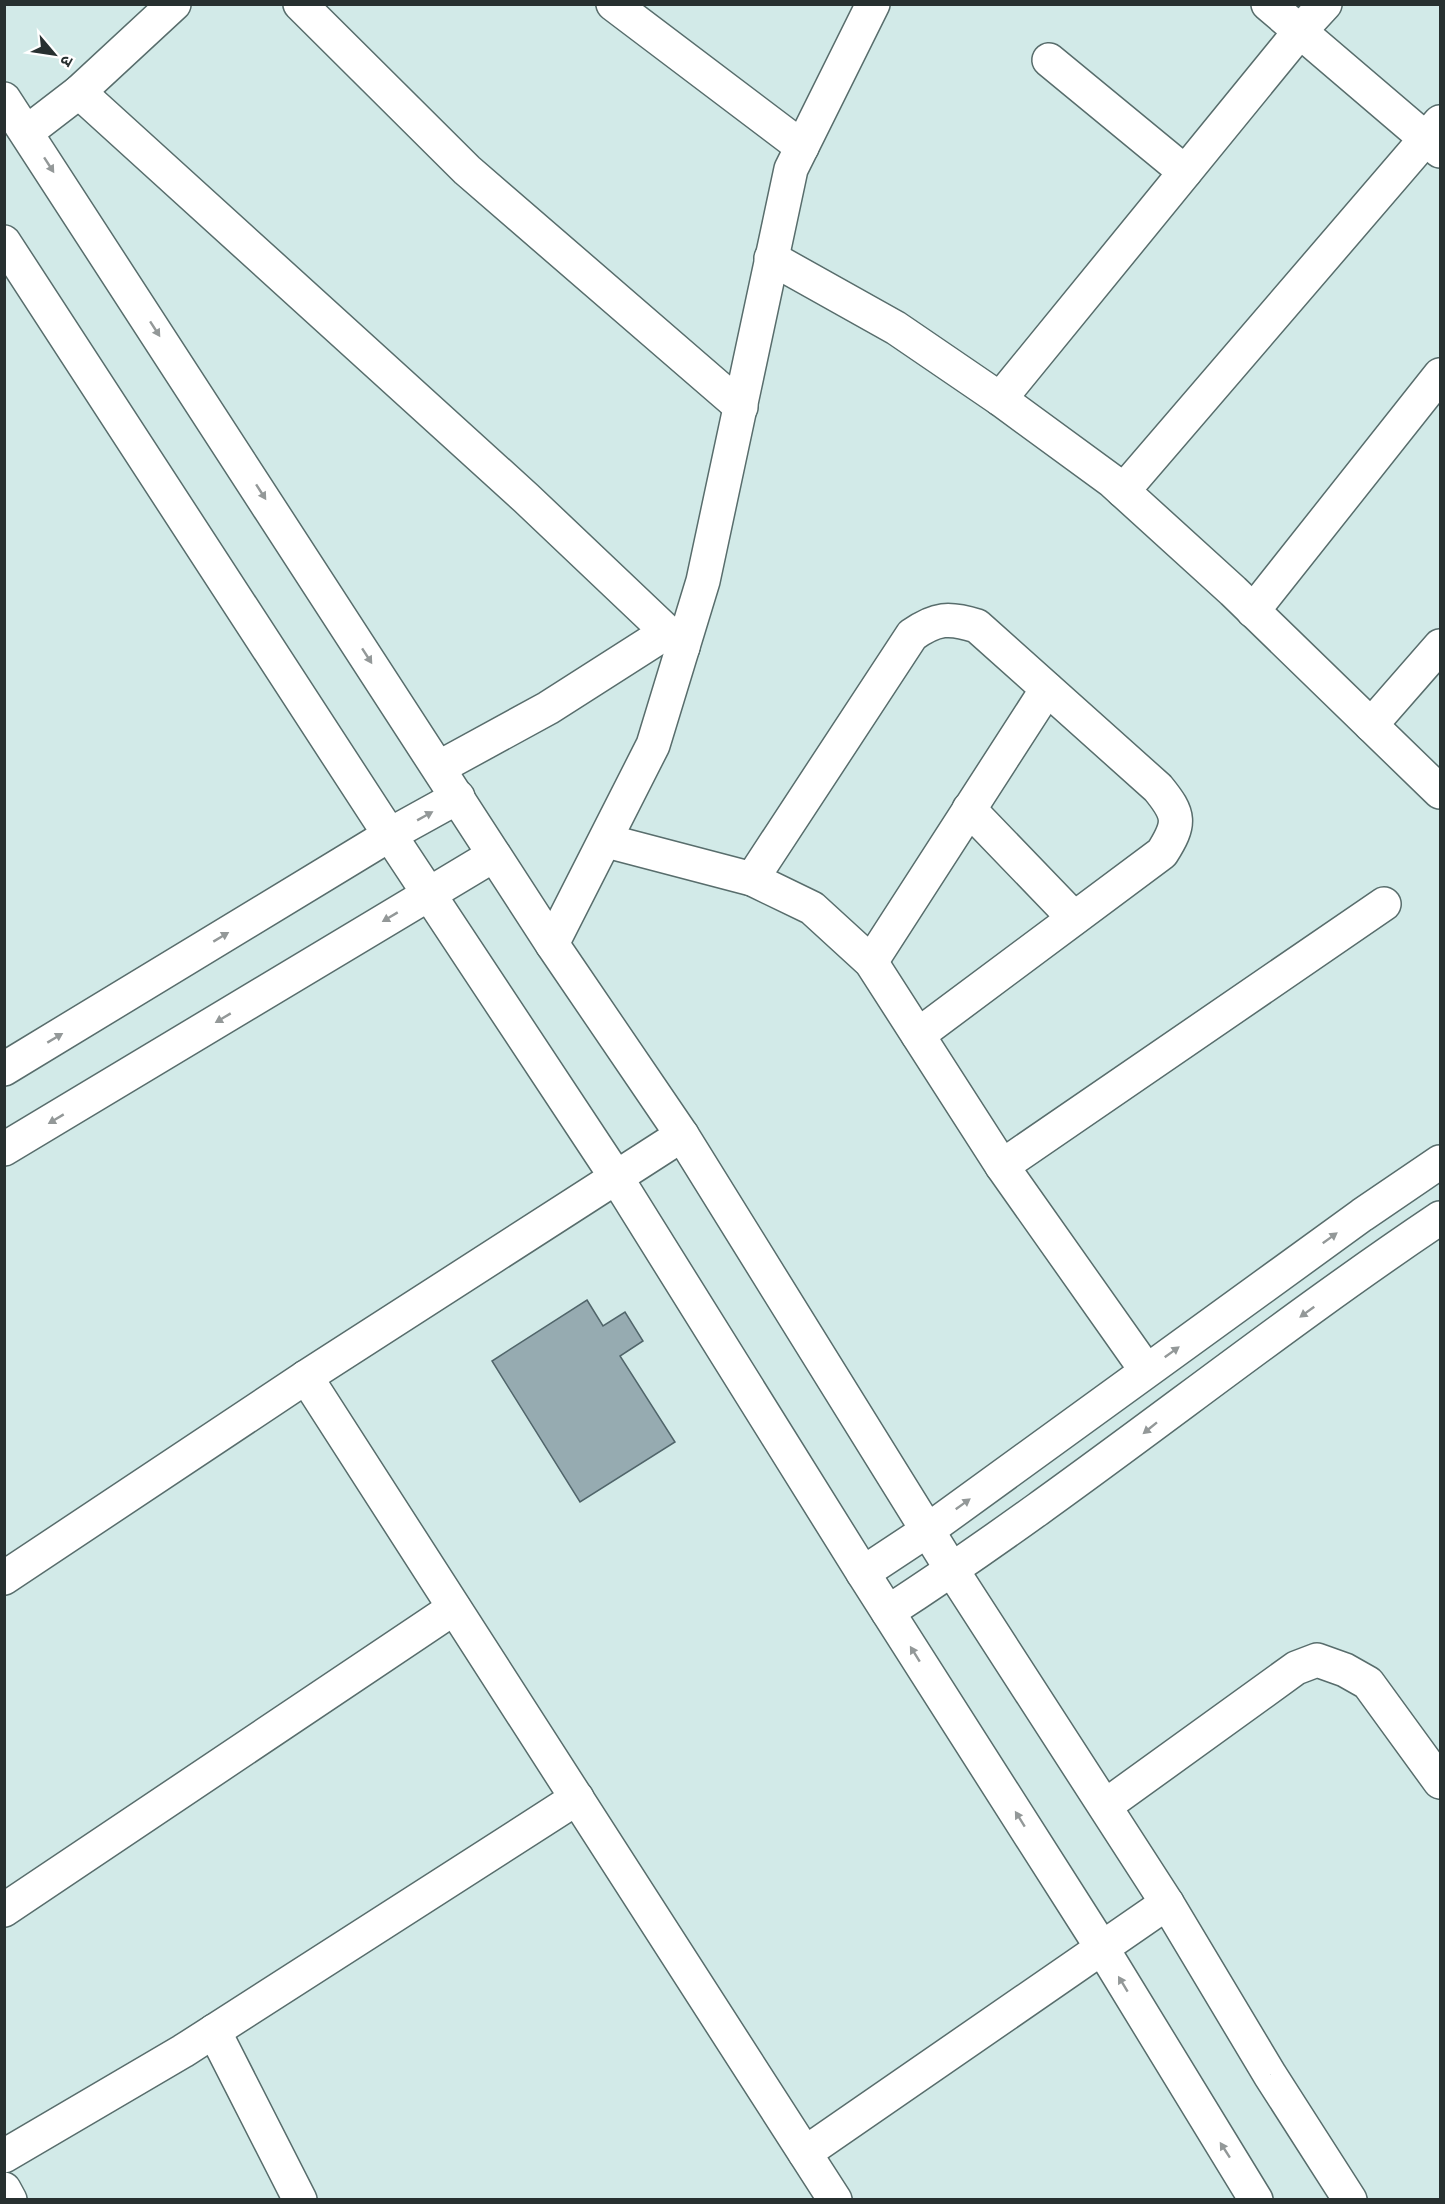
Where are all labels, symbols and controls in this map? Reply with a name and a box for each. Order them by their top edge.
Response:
north arrow [24,24,84,84]
text: उ [56,52,77,70]
one-way arrow [43,157,54,174]
one-way arrow [149,321,160,337]
one-way arrow [256,484,267,501]
one-way arrow [362,648,373,664]
one-way arrow [416,811,433,821]
one-way arrow [382,912,398,923]
one-way arrow [213,932,229,943]
one-way arrow [214,1013,231,1023]
one-way arrow [46,1033,63,1044]
one-way arrow [48,1113,64,1124]
one-way arrow [1321,1232,1337,1244]
one-way arrow [1299,1306,1315,1318]
one-way arrow [1163,1346,1179,1358]
one-way arrow [1142,1421,1157,1433]
one-way arrow [955,1498,971,1510]
one-way arrow [909,1646,920,1662]
one-way arrow [1014,1810,1025,1827]
one-way arrow [1118,1976,1129,1992]
one-way arrow [1219,2142,1230,2158]

